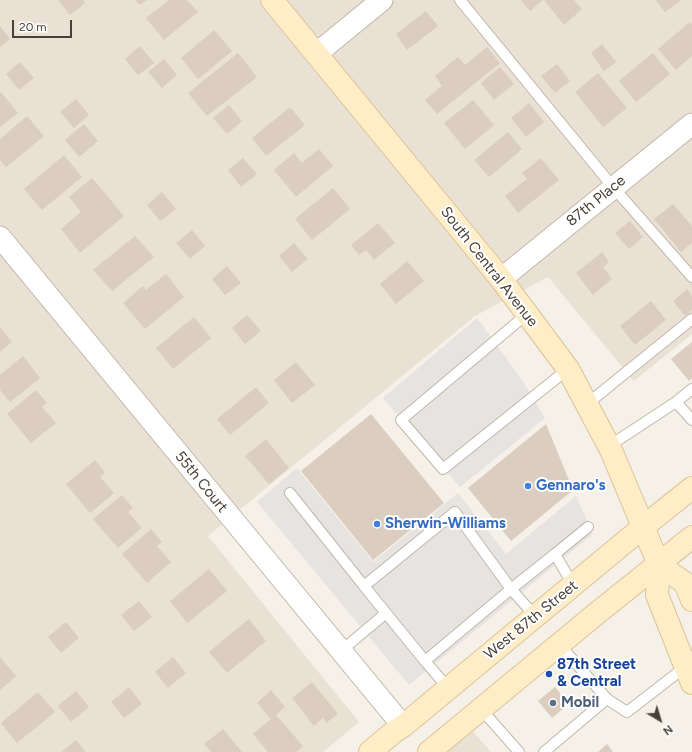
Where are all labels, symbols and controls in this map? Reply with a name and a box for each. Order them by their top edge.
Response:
scale bar [14,12,74,38]
text: 20 m [19,20,47,34]
street label: 87th Place [563,172,629,230]
street label: South Central Avenue [436,203,542,331]
street label: 55th Court [171,448,231,516]
place label: Gennaro's [536,477,606,495]
marker: Gennaro's [523,481,533,491]
place label: Sherwin-Williams [385,515,506,533]
marker: Sherwin-Williams [372,519,382,529]
street label: West 87th Street [481,577,581,663]
place label: 87th Street & Central [557,656,636,691]
marker: 87th Street & Central [544,669,554,679]
place label: Mobil [561,694,599,712]
marker: Mobil [548,698,558,708]
north arrow [640,700,680,740]
text: N [660,722,675,738]

